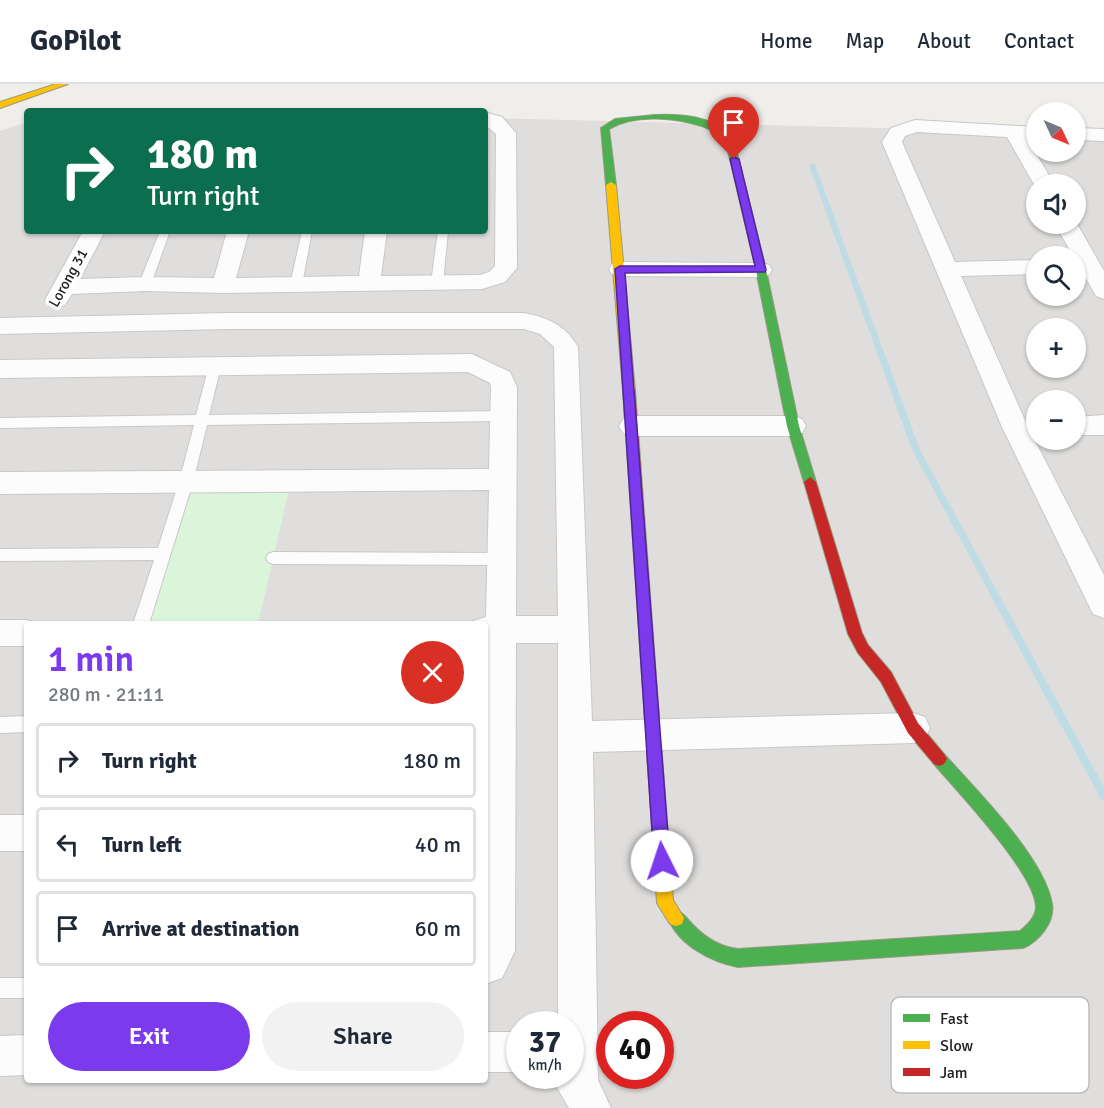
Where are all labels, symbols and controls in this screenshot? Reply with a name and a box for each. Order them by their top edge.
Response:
text: GoPilot [30,24,121,58]
text: Home [760,28,813,54]
text: Map [846,28,884,54]
text: About [917,28,971,54]
text: Contact [1004,28,1074,54]
pin [708,97,759,159]
north arrow [1026,102,1086,162]
map controls [1026,102,1086,450]
icon: arrive [717,106,750,139]
text: 180 m [147,129,258,180]
icon: right [48,132,126,210]
button: sound [1026,174,1086,234]
text: Turn right [147,180,260,213]
street label: Lorong 31 [45,246,91,310]
button: search [1026,246,1086,306]
button: + [1026,318,1086,378]
button: − [1026,390,1086,450]
text: 1 min [48,637,134,682]
button: close [401,641,464,704]
text: 280 m · 21:11 [48,682,164,707]
icon: right [51,744,84,777]
text: Turn right [102,747,197,774]
text: 180 m [403,747,461,774]
icon: left [51,828,84,861]
position arrow [630,829,694,893]
text: Turn left [102,831,182,858]
text: 40 m [415,831,461,858]
icon: arrive [51,912,84,945]
text: Arrive at destination [102,915,299,942]
text: 60 m [415,915,461,942]
legend [891,997,1089,1093]
button: Exit [48,1002,250,1071]
button: Share [262,1002,464,1071]
text: Fast [940,1009,969,1029]
speed limit sign: 40 [596,1011,674,1089]
text: 37 [529,1024,561,1061]
text: Slow [940,1036,974,1056]
text: km/h [528,1056,562,1074]
text: Jam [940,1063,968,1083]

